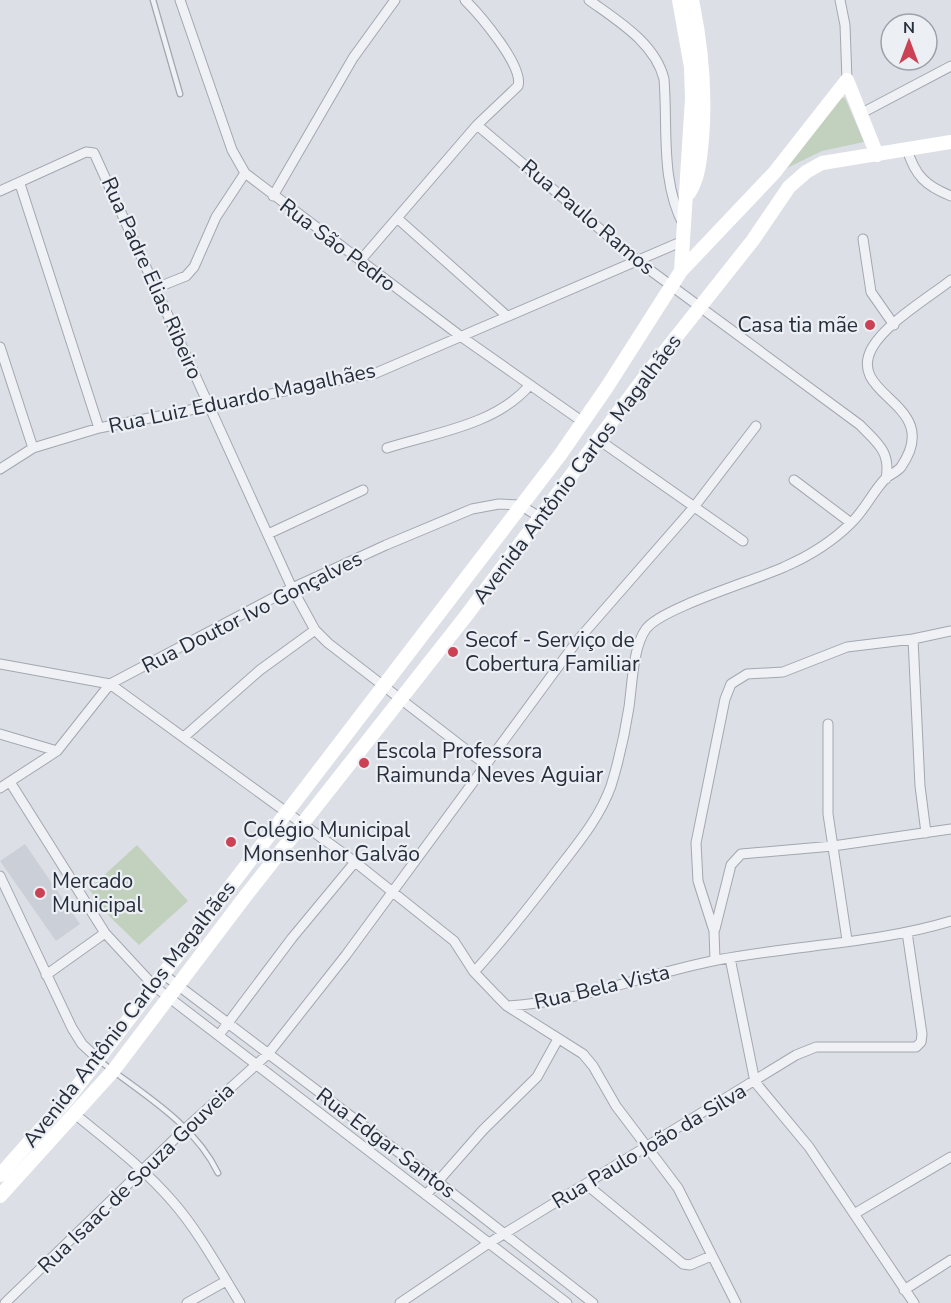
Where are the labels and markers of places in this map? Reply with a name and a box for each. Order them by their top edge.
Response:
place label: Casa tia mãe [737,311,858,339]
marker: Casa tia mãe [863,318,877,332]
place label: Secof - Serviço de Cobertura Familiar [465,626,640,678]
marker: Secof - Serviço de Cobertura Familiar [446,645,460,659]
place label: Escola Professora Raimunda Neves Aguiar [376,737,604,789]
marker: Escola Professora Raimunda Neves Aguiar [357,756,371,770]
place label: Colégio Municipal Monsenhor Galvão [243,816,420,868]
marker: Colégio Municipal Monsenhor Galvão [224,835,238,849]
place label: Mercado Municipal [52,867,144,919]
marker: Mercado Municipal [33,886,47,900]

